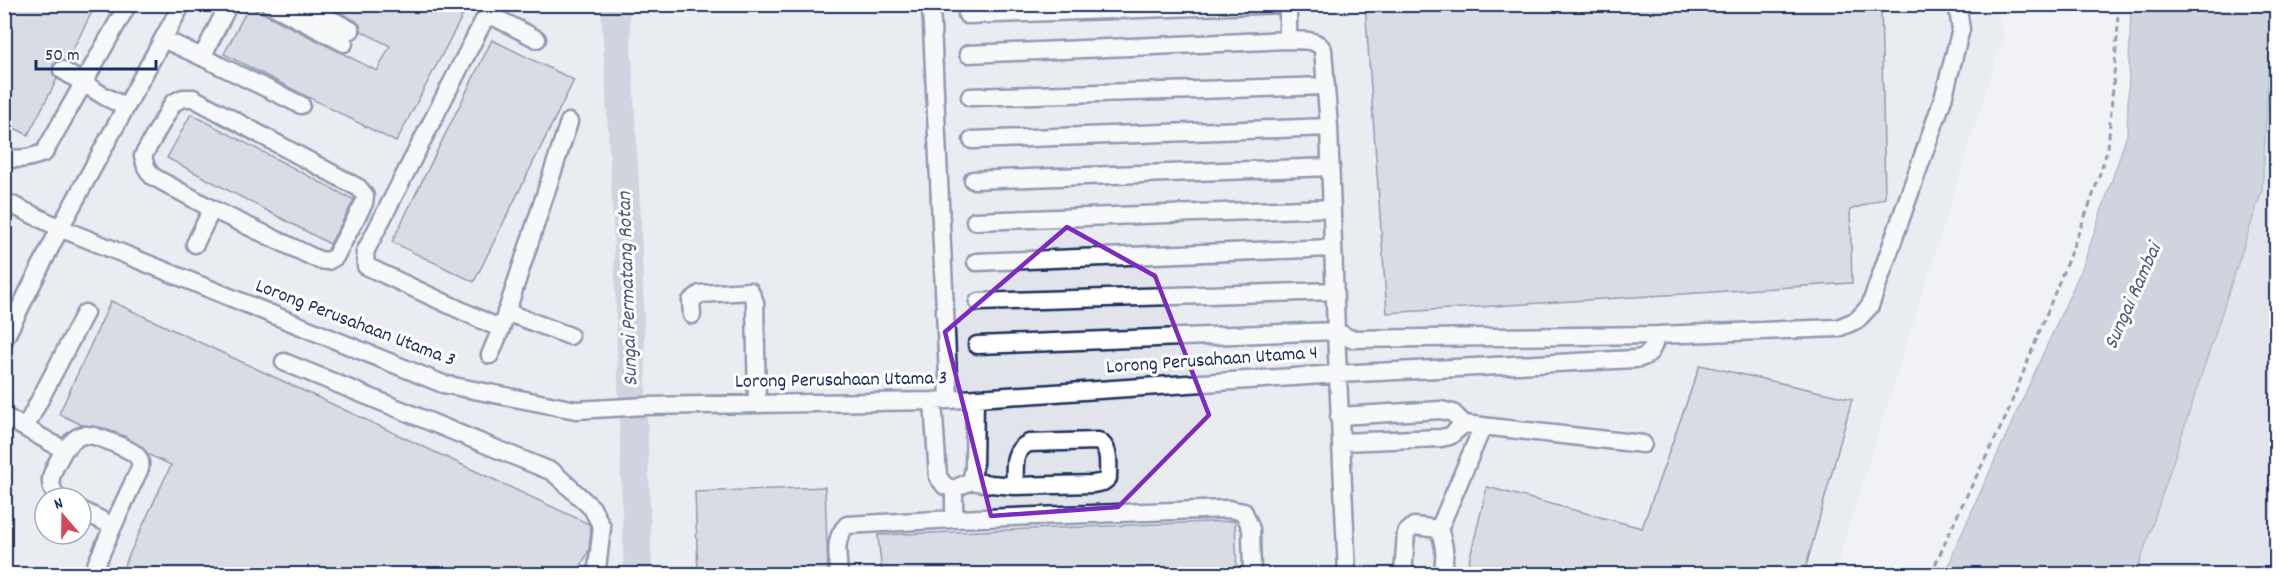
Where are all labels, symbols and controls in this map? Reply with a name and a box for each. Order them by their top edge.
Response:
scale bar [36,33,156,71]
text: 50 m [45,44,80,69]
water label: Sungai Permatang Rotan [611,190,647,387]
water label: Sungai Rambai [2097,236,2172,355]
street label: Lorong Perusahaan Utama 3 [251,273,459,375]
street label: Lorong Perusahaan Utama 4 [1105,340,1319,382]
street label: Lorong Perusahaan Utama 3 [735,365,947,397]
north arrow [33,486,93,546]
text: N [51,492,66,516]

